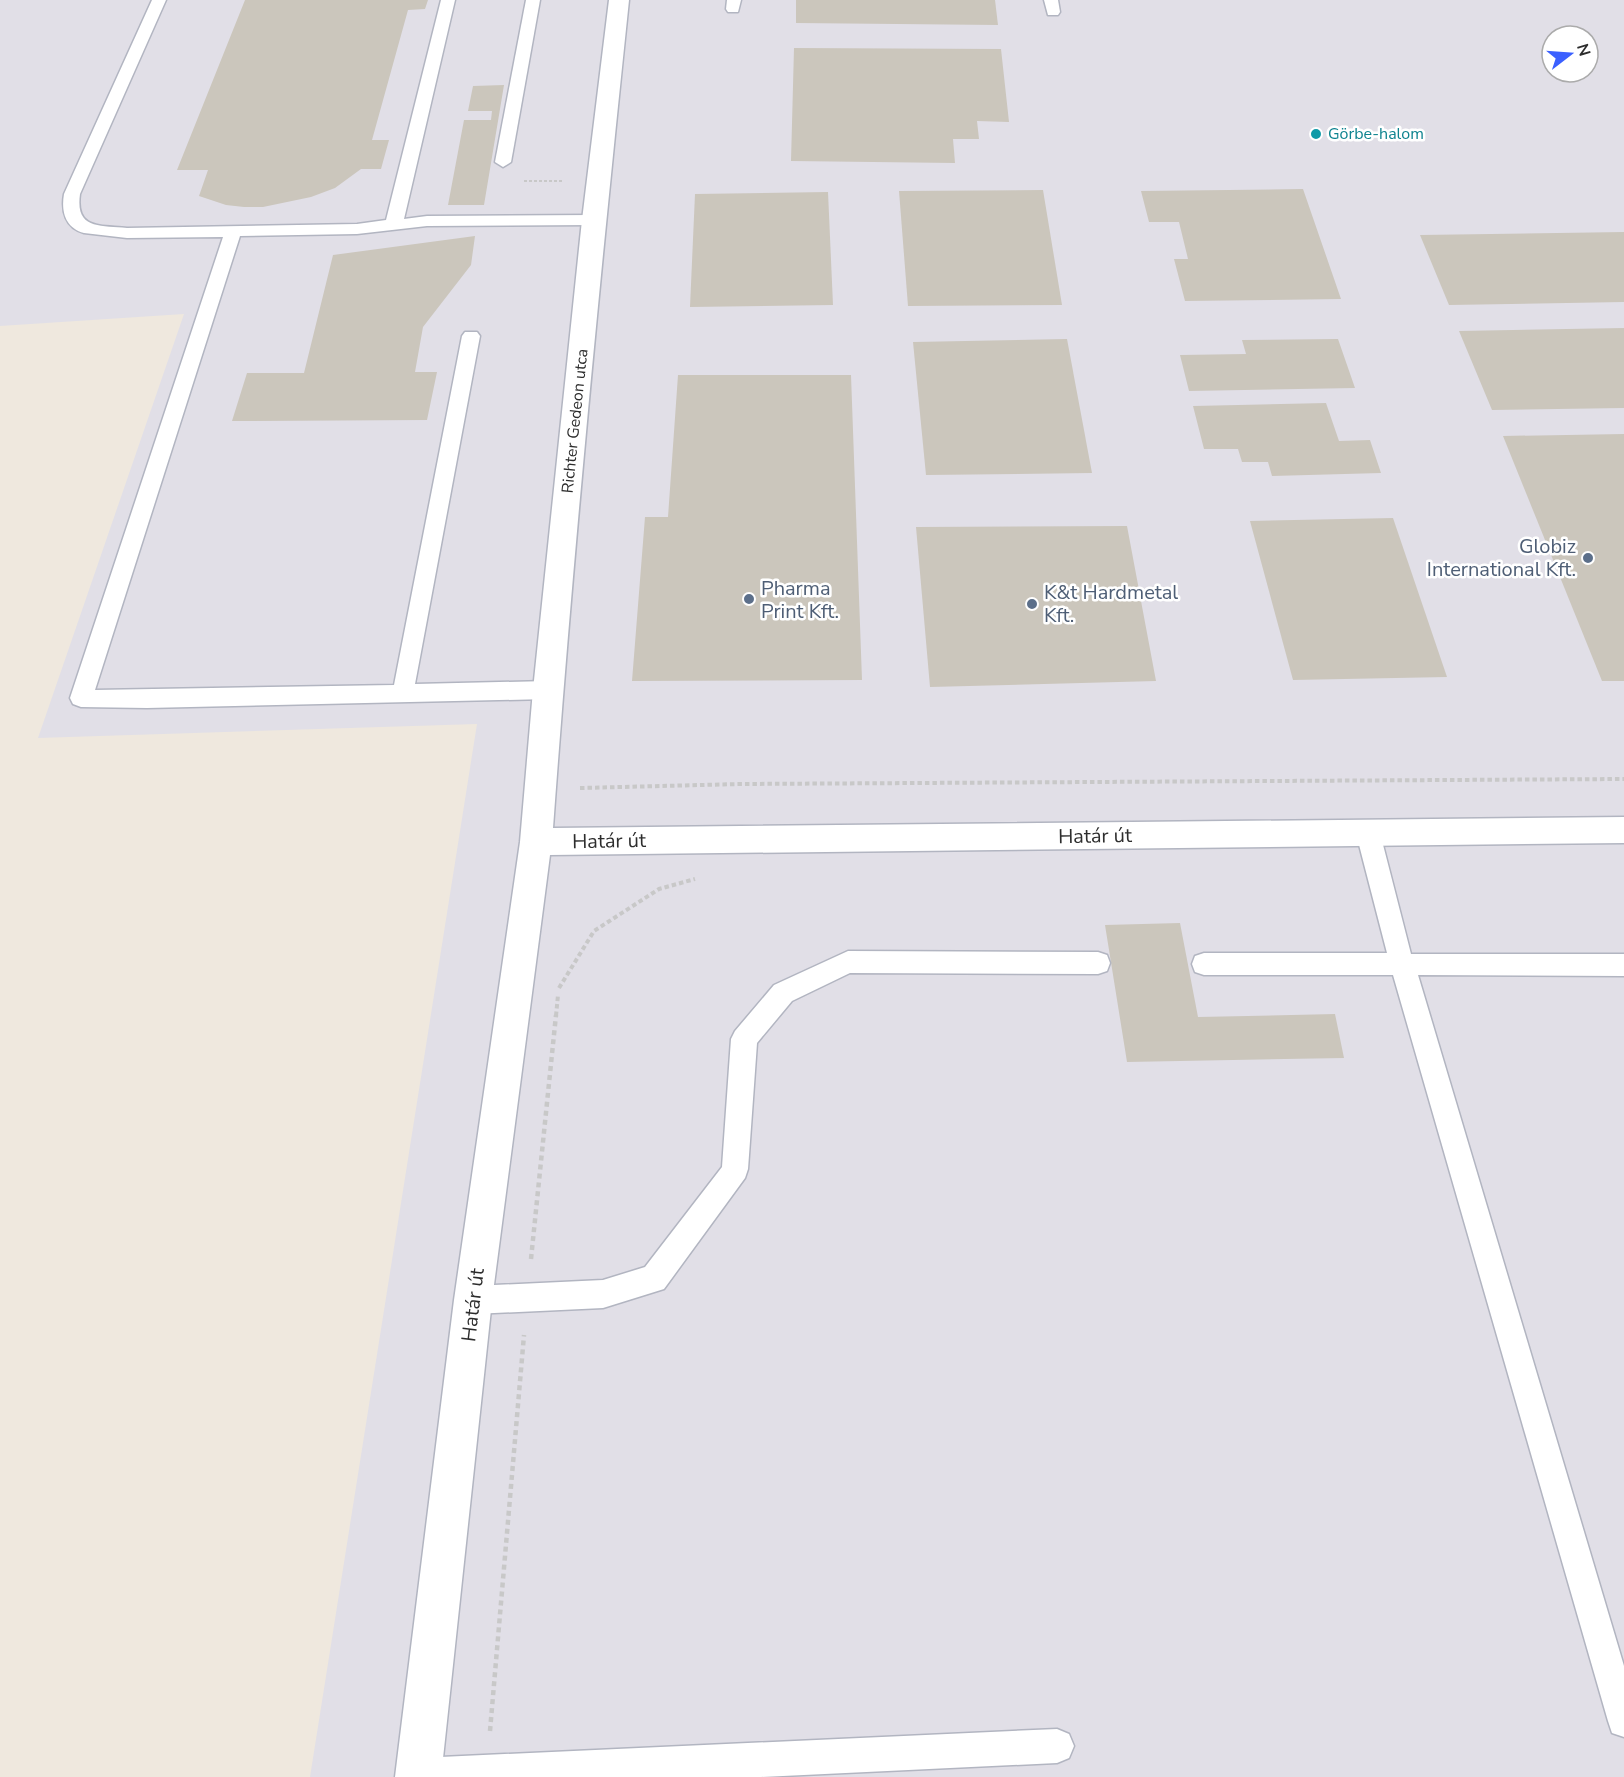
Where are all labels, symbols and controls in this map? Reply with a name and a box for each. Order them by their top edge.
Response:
north arrow [1540,24,1600,84]
text: N [1571,41,1596,59]
place label: Görbe-halom [1328,123,1424,145]
marker: Görbe-halom [1309,127,1323,141]
street label: Richter Gedeon utca [556,348,594,494]
place label: Globiz International Kft. [1427,533,1576,583]
marker: Globiz International Kft. [1581,551,1595,565]
place label: Pharma Print Kft. [761,575,839,625]
place label: K&t Hardmetal Kft. [1044,579,1178,629]
marker: Pharma Print Kft. [742,592,756,606]
marker: K&t Hardmetal Kft. [1025,597,1039,611]
street label: Határ út [1058,822,1133,850]
street label: Határ út [572,827,647,855]
street label: Határ út [455,1266,491,1343]

